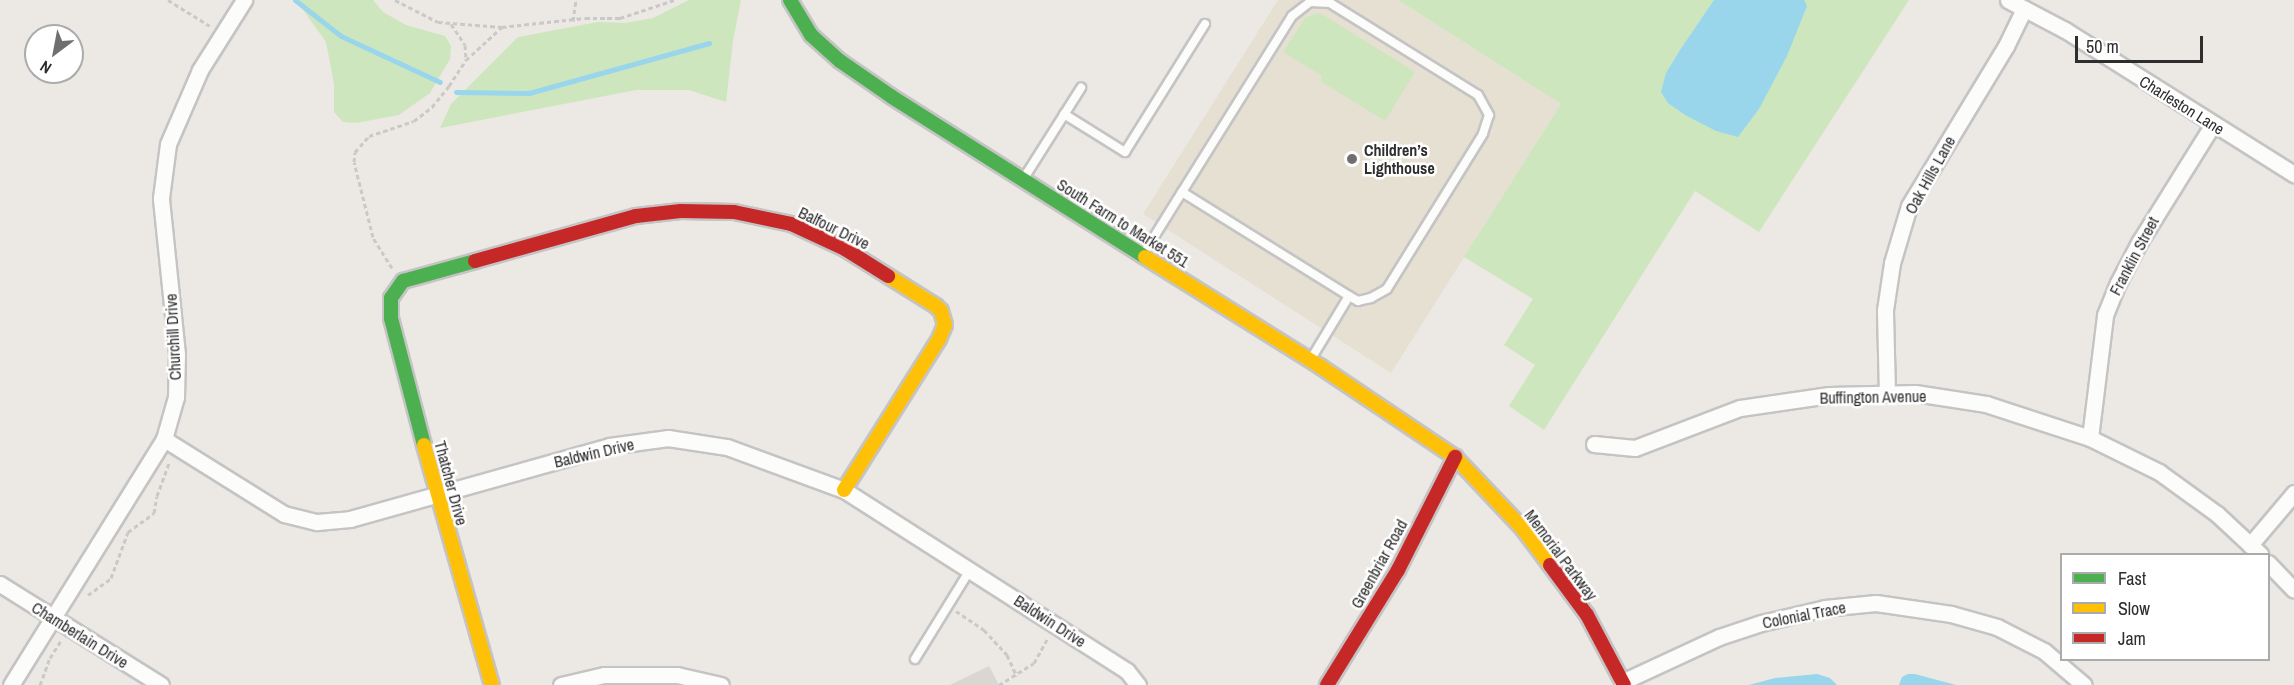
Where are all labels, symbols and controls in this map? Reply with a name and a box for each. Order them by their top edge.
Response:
north arrow [24,24,84,84]
scale bar [2078,24,2206,62]
text: 50 m [2086,34,2119,59]
text: N [36,56,55,79]
street label: Charleston Lane [2136,71,2228,139]
street label: Oak Hills Lane [1901,133,1959,217]
place label: Children’s Lighthouse [1364,140,1435,178]
marker: Children’s Lighthouse [1345,152,1359,166]
street label: South Farm to Market 551 [1054,175,1192,271]
street label: Balfour Drive [795,203,873,253]
street label: Franklin Street [2105,214,2163,298]
street label: Churchill Drive [161,293,185,381]
street label: Buffington Avenue [1819,386,1927,408]
street label: Baldwin Drive [552,434,636,472]
street label: Thatcher Drive [430,439,472,527]
street label: Memorial Parkway [1521,506,1601,604]
street label: Greenbriar Road [1347,516,1411,612]
legend [2060,553,2270,661]
text: Fast [2118,566,2146,591]
street label: Baldwin Drive [1011,591,1089,651]
text: Slow [2118,596,2150,621]
street label: Colonial Trace [1761,597,1847,633]
street label: Chamberlain Drive [28,598,132,672]
text: Jam [2118,626,2146,651]

